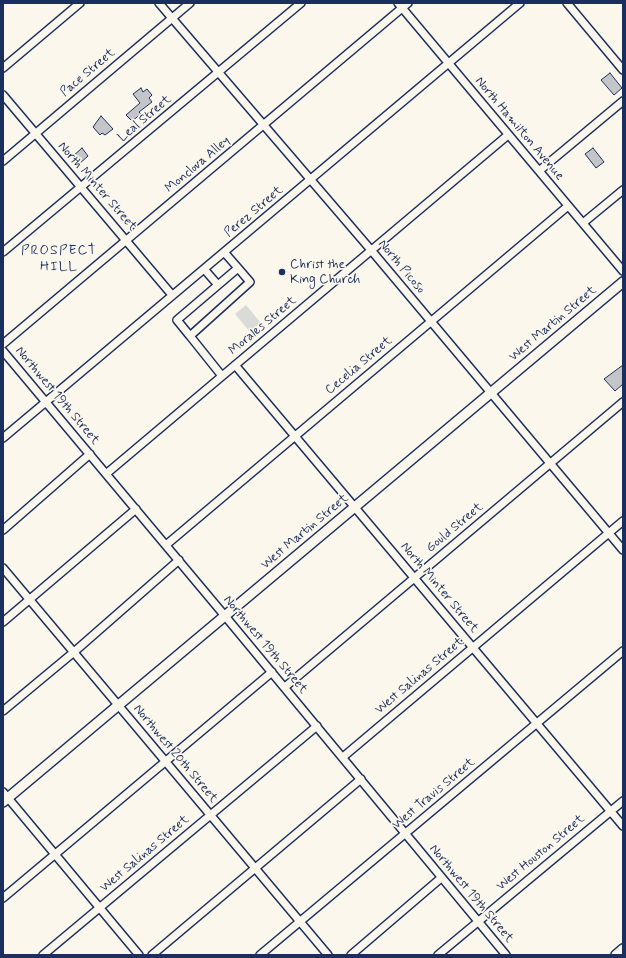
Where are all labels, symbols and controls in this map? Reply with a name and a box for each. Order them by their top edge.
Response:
street label: Pace Street [57,46,119,100]
street label: North Hamilton Avenue [471,74,567,184]
street label: Leal Street [115,92,175,146]
street label: Monclova Alley [162,133,234,197]
street label: North Minter Street [54,139,140,235]
street label: Perez Street [222,183,286,241]
street label: North Picoso [374,237,428,297]
district label: PROSPECT HILL [21,243,97,276]
place label: Christ the King Church [290,257,360,288]
marker: Christ the King Church [277,267,287,277]
street label: West Martin Street [506,283,600,365]
street label: Morales Street [226,293,300,359]
street label: Cecelia Street [322,334,396,398]
street label: Northwest 19th Street [11,344,103,448]
street label: West Martin Street [258,491,352,573]
street label: Gould Street [423,500,487,556]
street label: North Minter Street [397,540,481,636]
street label: Northwest 19th Street [219,593,311,697]
street label: West Salinas Street [372,634,468,718]
street label: Northwest 20th Street [129,702,221,806]
street label: West Travis Street [390,755,478,833]
street label: West Salinas Street [97,812,193,896]
street label: West Houston Street [494,812,588,894]
street label: Northwest 19th Street [425,842,517,946]

